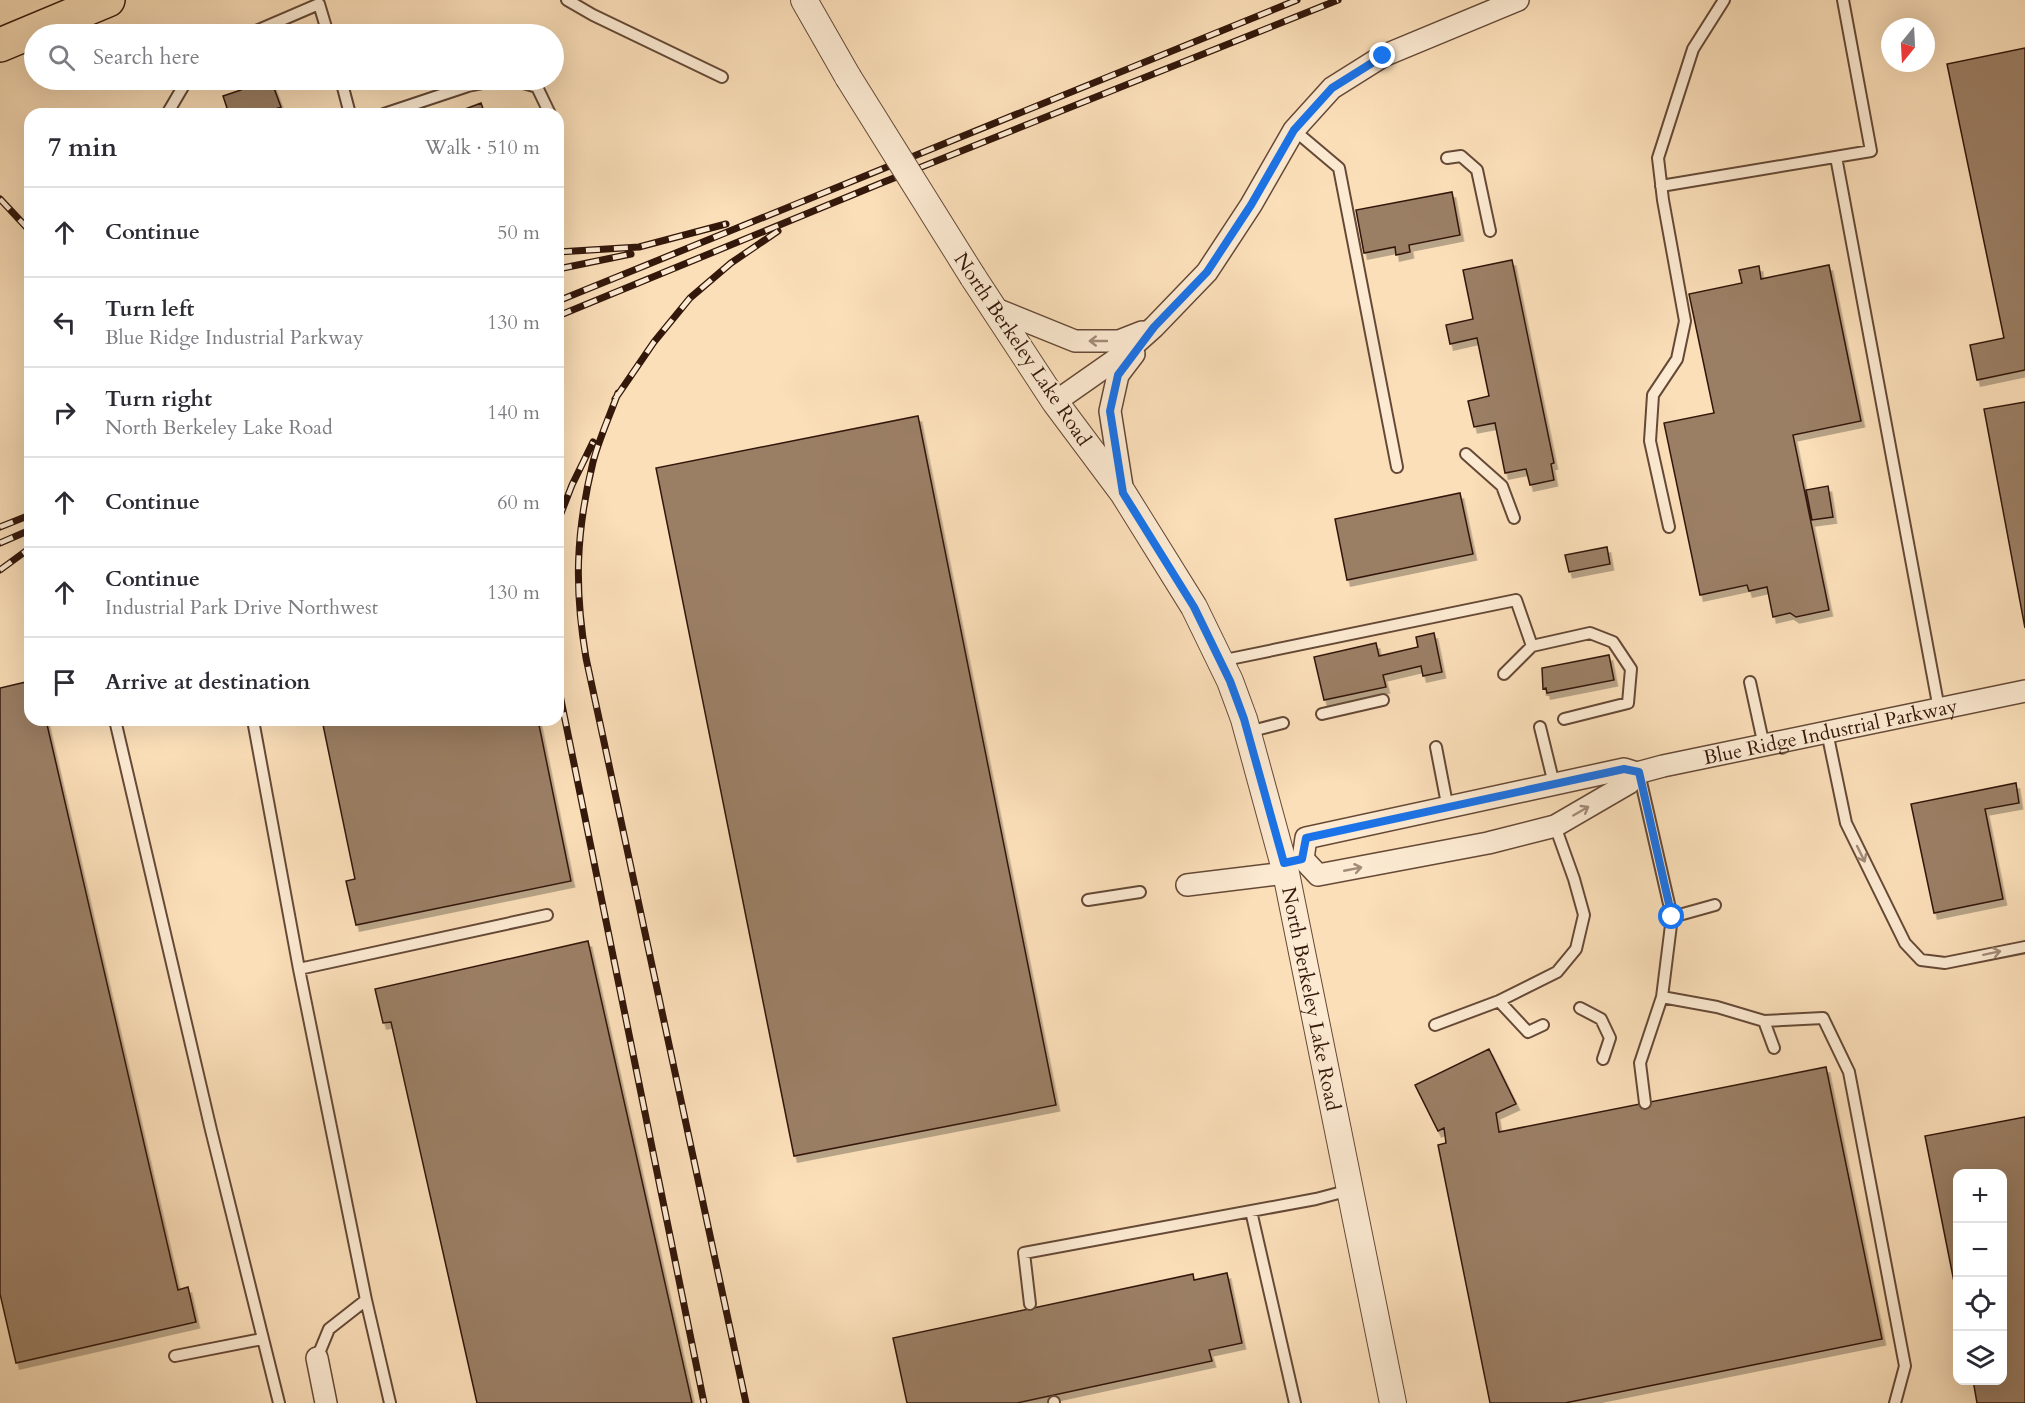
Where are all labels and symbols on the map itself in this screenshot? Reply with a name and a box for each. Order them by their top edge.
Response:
north arrow [1881,18,1935,72]
route end [1369,42,1395,68]
street label: North Berkeley Lake Road [948,247,1098,451]
one-way arrow [1089,335,1109,347]
street label: Blue Ridge Industrial Parkway [1701,692,1960,771]
one-way arrow [1573,804,1590,816]
one-way arrow [1855,845,1867,863]
one-way arrow [1343,863,1362,874]
street label: North Berkeley Lake Road [1275,884,1347,1113]
route start [1658,903,1684,929]
one-way arrow [1982,947,2001,959]

